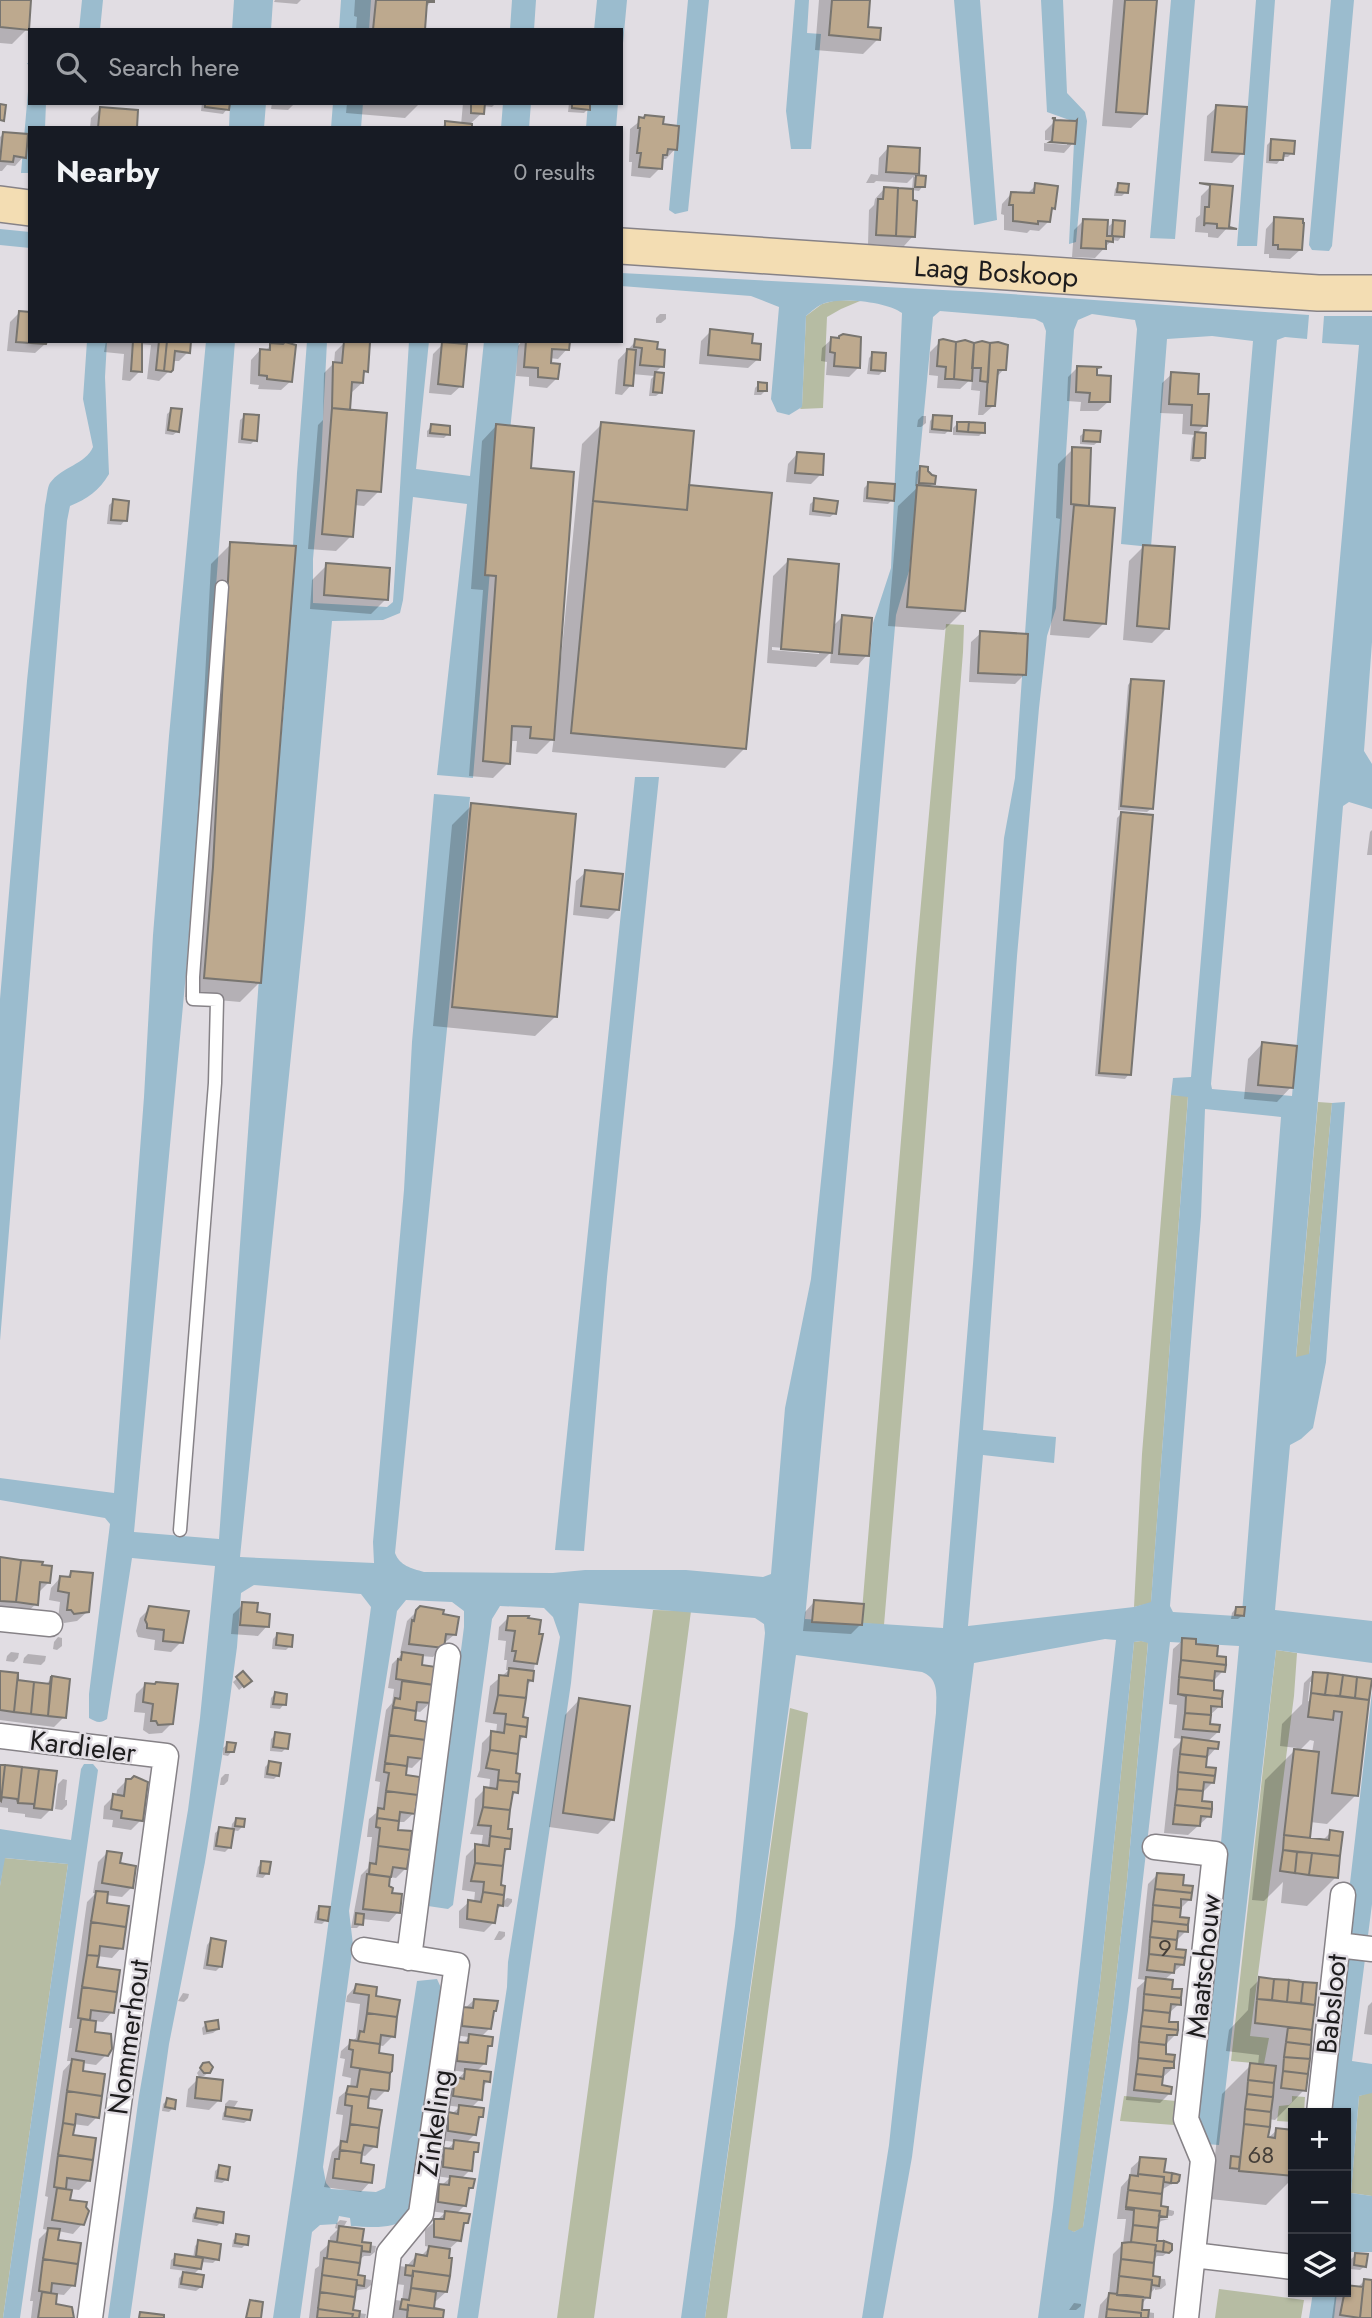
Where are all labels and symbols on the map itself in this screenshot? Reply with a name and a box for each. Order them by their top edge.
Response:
street label: Laag Boskoop [913,246,1080,298]
street label: Kardieler [27,1720,139,1773]
street label: Maatschouw [1176,1892,1231,2040]
house number: 9 [1158,1930,1172,1965]
street label: Babsloot [1306,1952,1357,2056]
street label: Nommerhout [97,1957,160,2117]
street label: Zinkeling [407,2067,462,2179]
house number: 68 [1248,2137,1274,2172]

